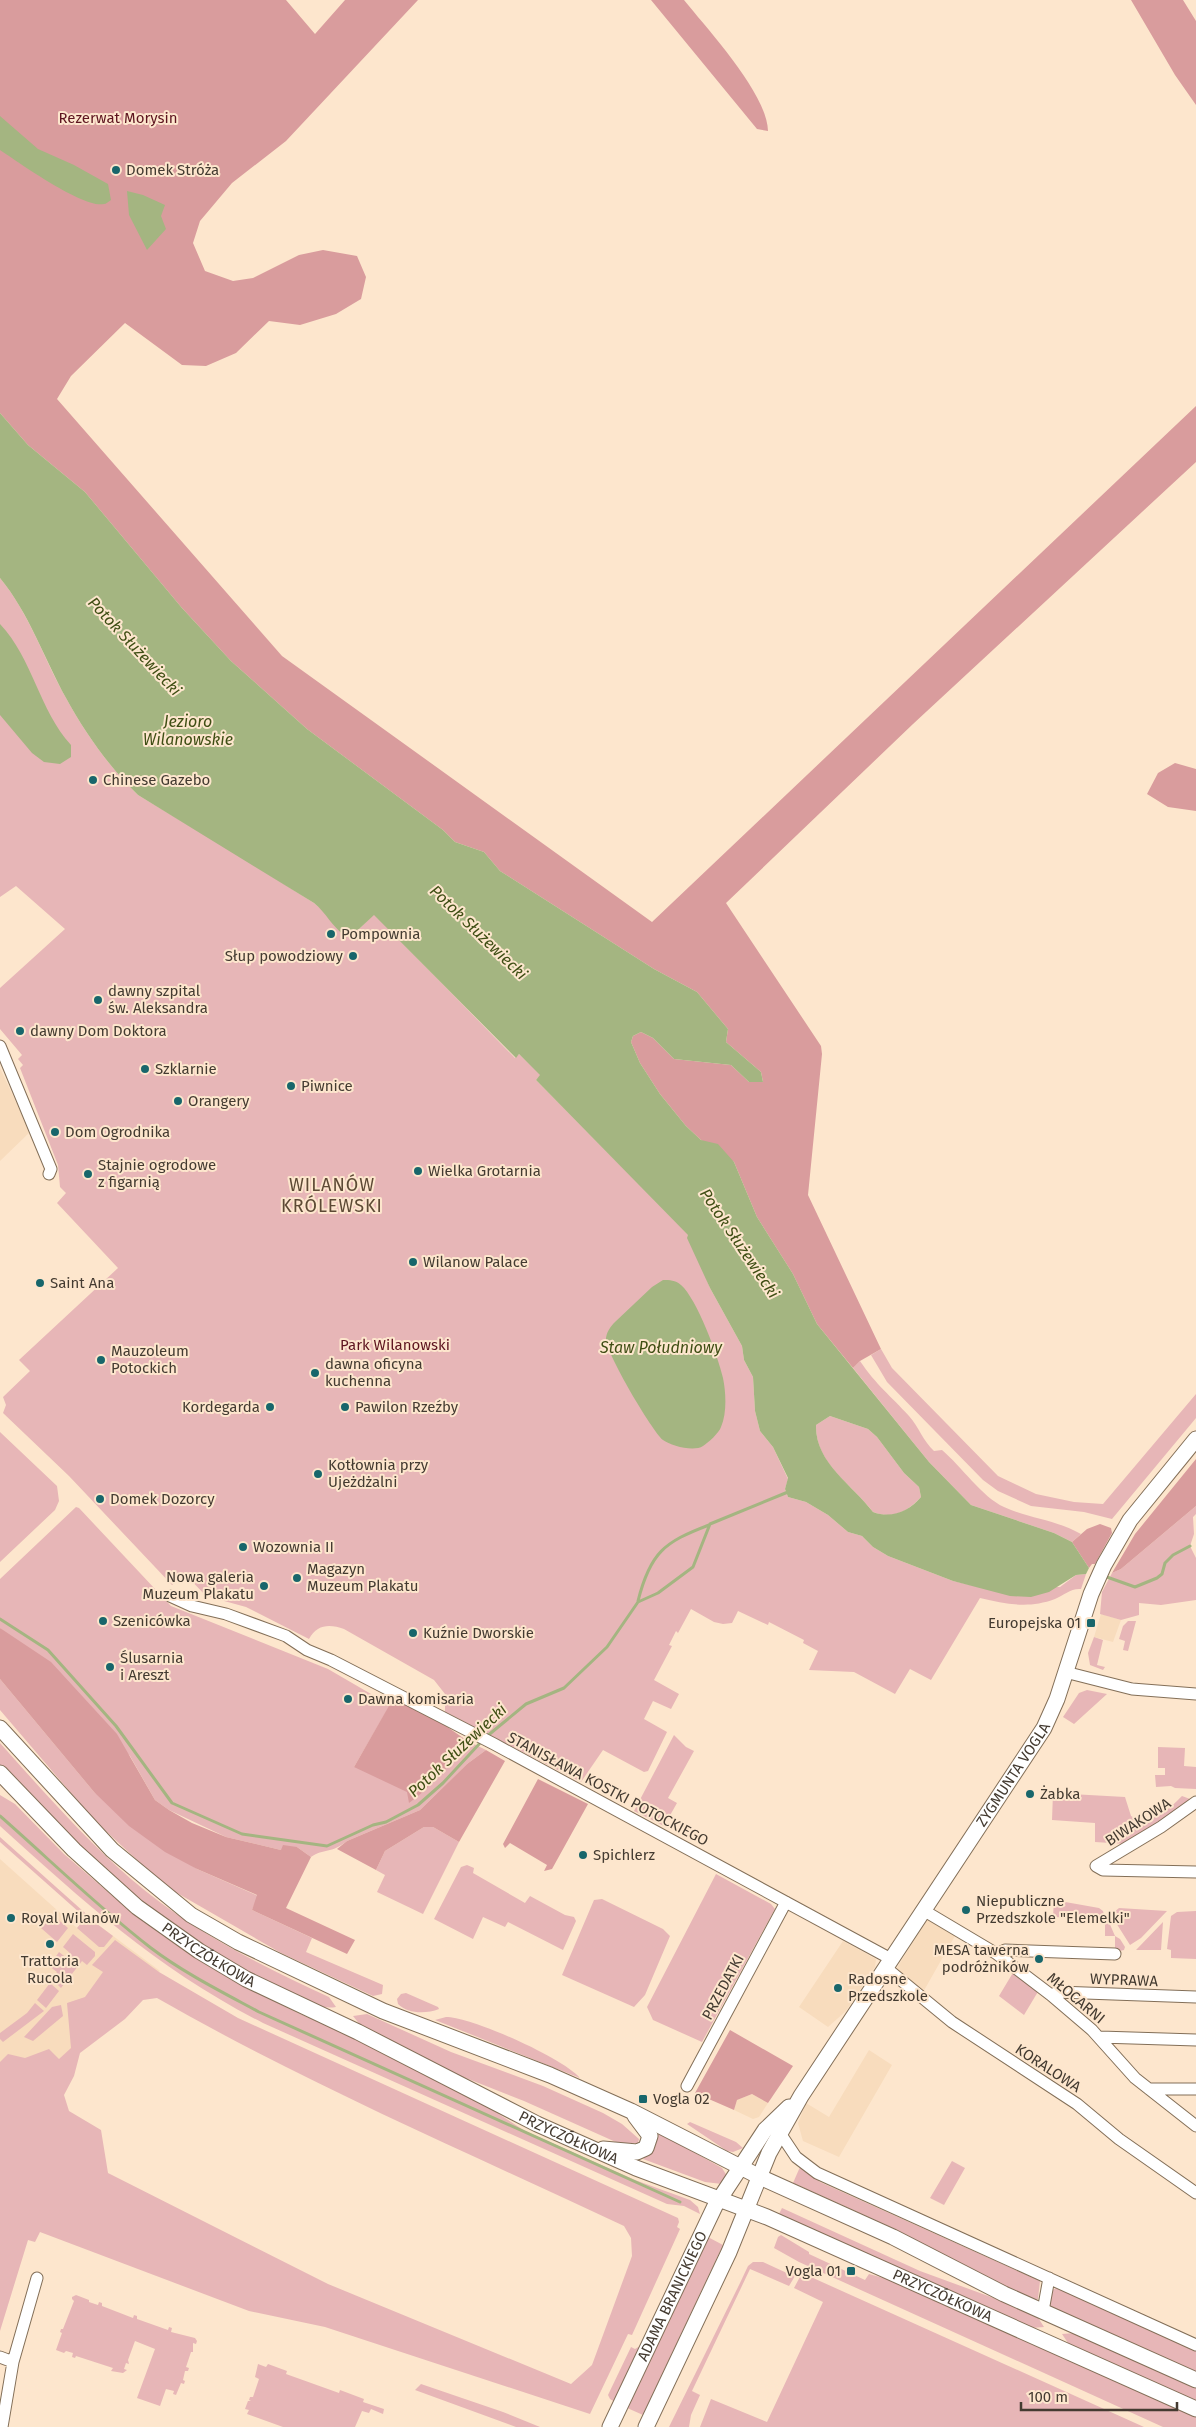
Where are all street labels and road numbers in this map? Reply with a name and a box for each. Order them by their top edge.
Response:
street label: ZYGMUNTA VOGLA [972,1720,1054,1830]
street label: STANISŁAWA KOSTKI POTOCKIEGO [504,1728,712,1850]
street label: BIWAKOWA [1102,1794,1174,1850]
street label: PRZYCZÓŁKOWA [158,1919,258,1991]
street label: PRZEDATKI [698,1951,748,2023]
street label: MŁOCARNI [1043,1969,1109,2027]
street label: WYPRAWA [1090,1970,1159,1990]
street label: KORALOWA [1012,2040,1085,2096]
street label: PRZYCZÓŁKOWA [516,2107,621,2168]
street label: ADAMA BRANICKIEGO [634,2228,711,2364]
street label: PRZYCZÓŁKOWA [890,2265,995,2326]

